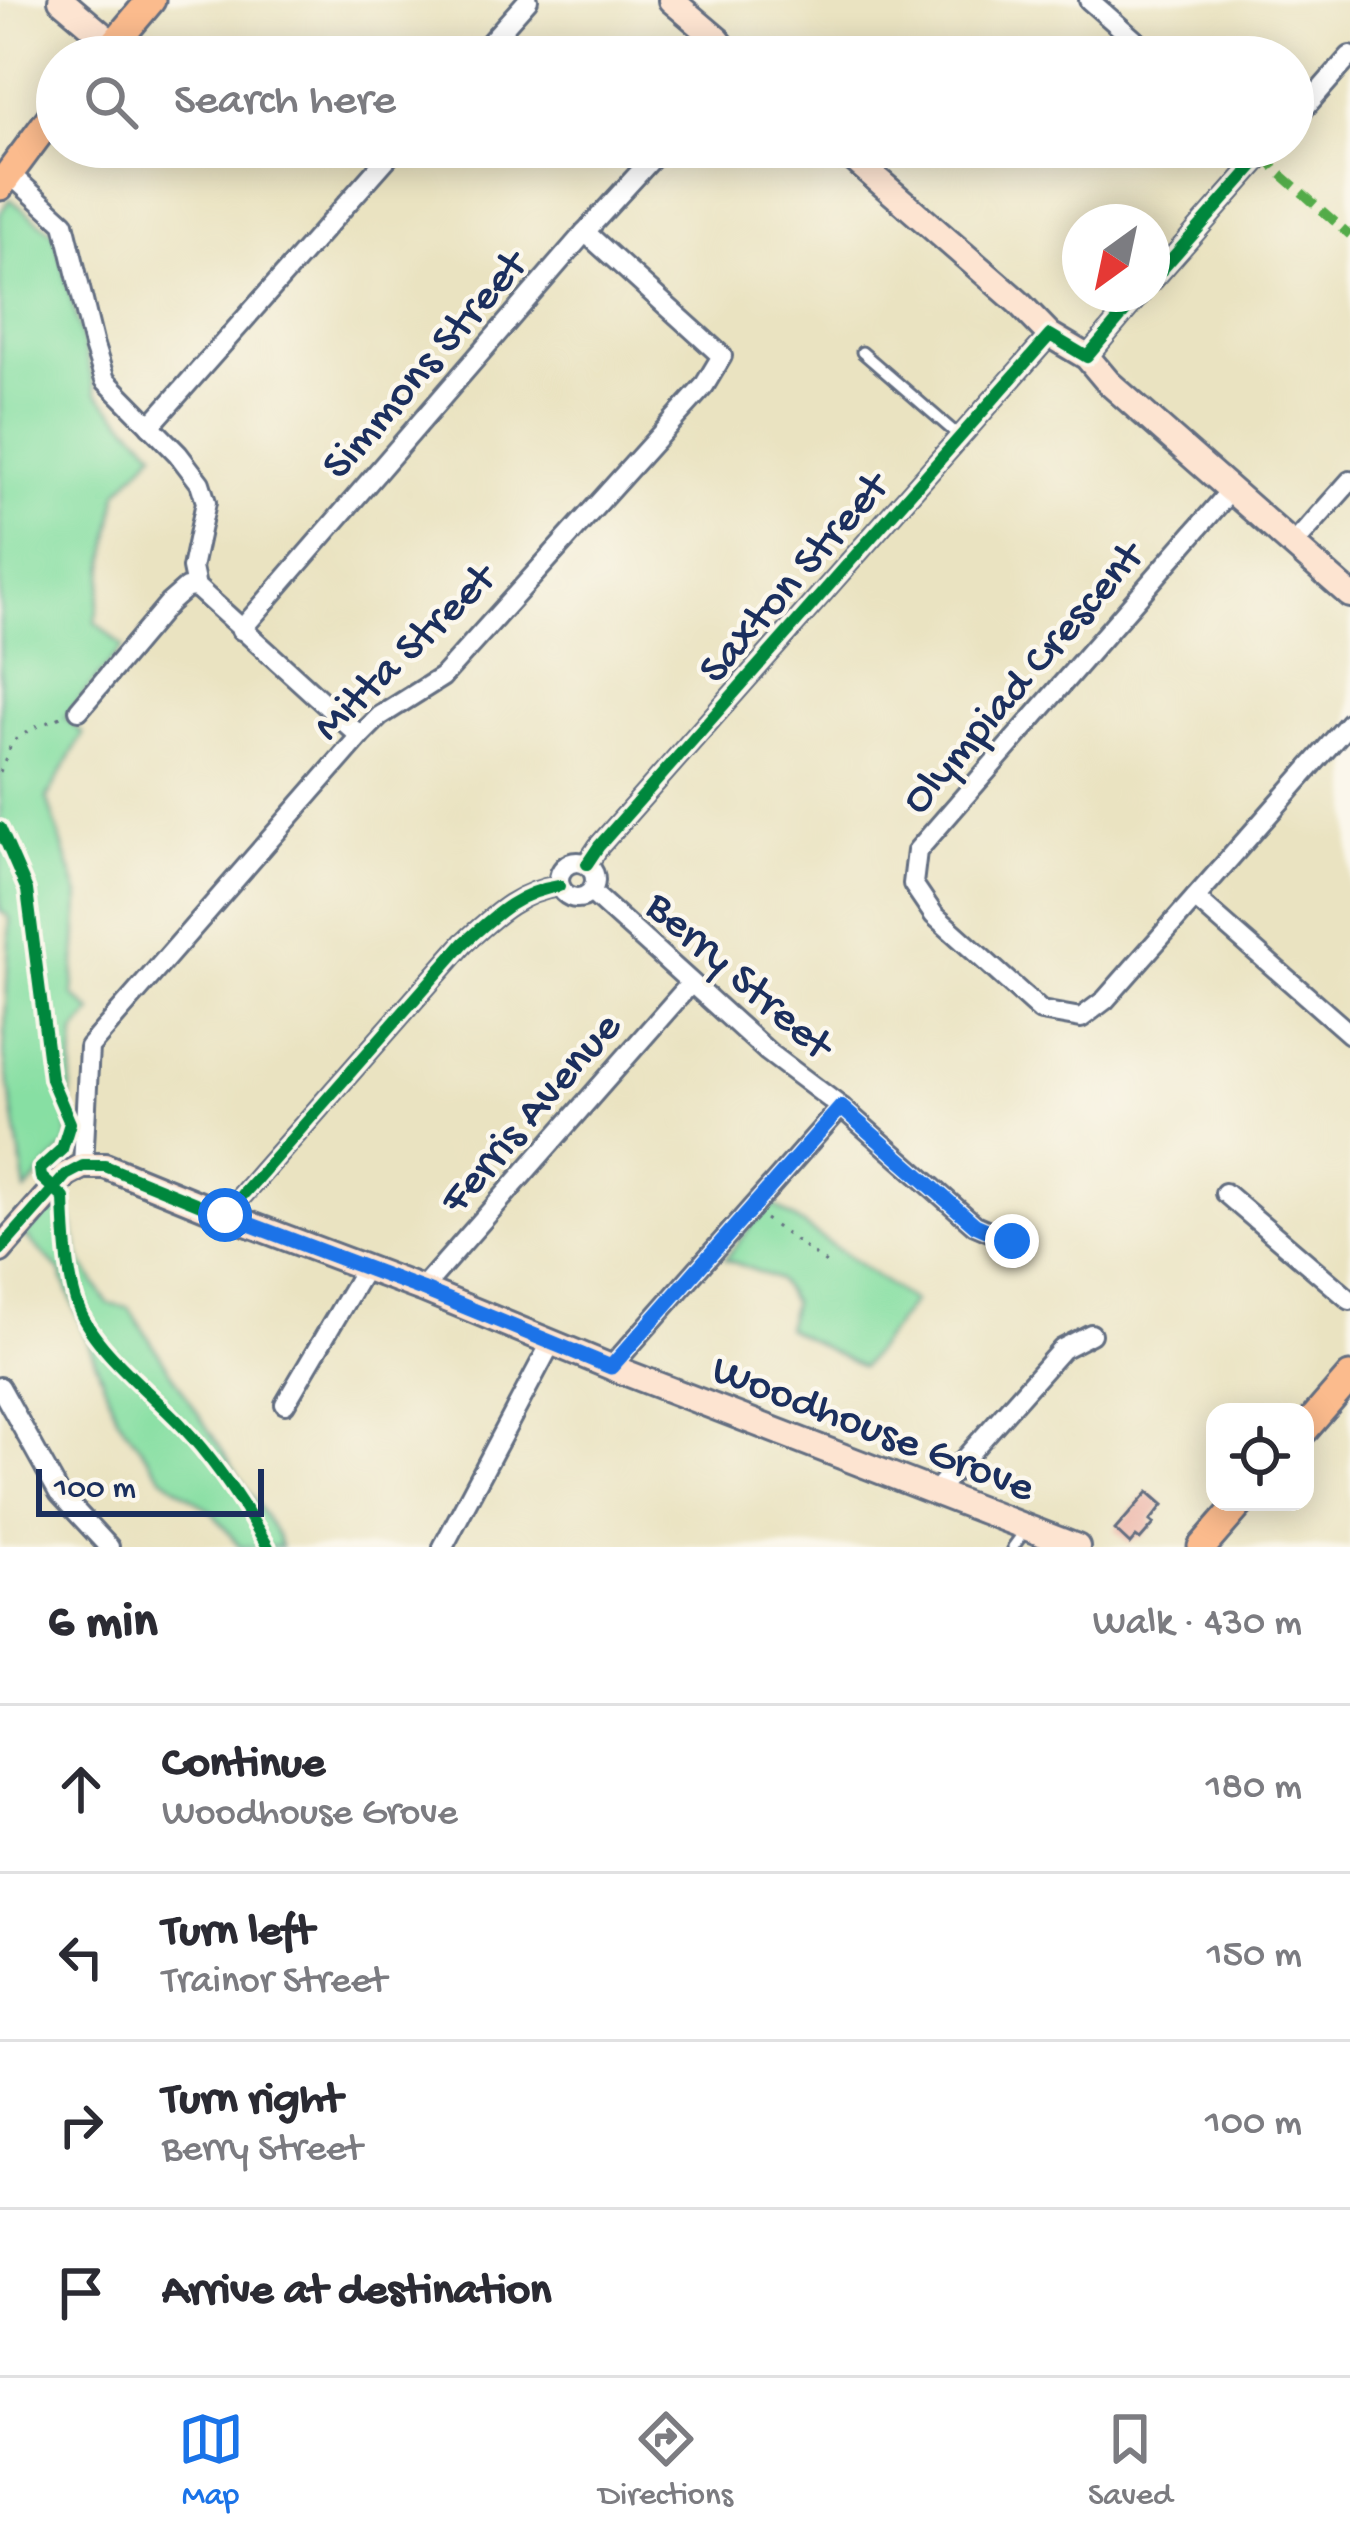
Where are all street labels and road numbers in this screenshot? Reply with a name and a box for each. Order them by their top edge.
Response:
street label: Simmons Street [313,239,543,492]
street label: Saxton Street [689,460,904,697]
street label: Olympiad Crescent [892,530,1160,827]
street label: Mitta Street [304,552,511,755]
street label: Berry Street [632,881,844,1076]
street label: Ferris Avenue [430,1002,635,1228]
street label: Woodhouse Grove [704,1345,1042,1517]

